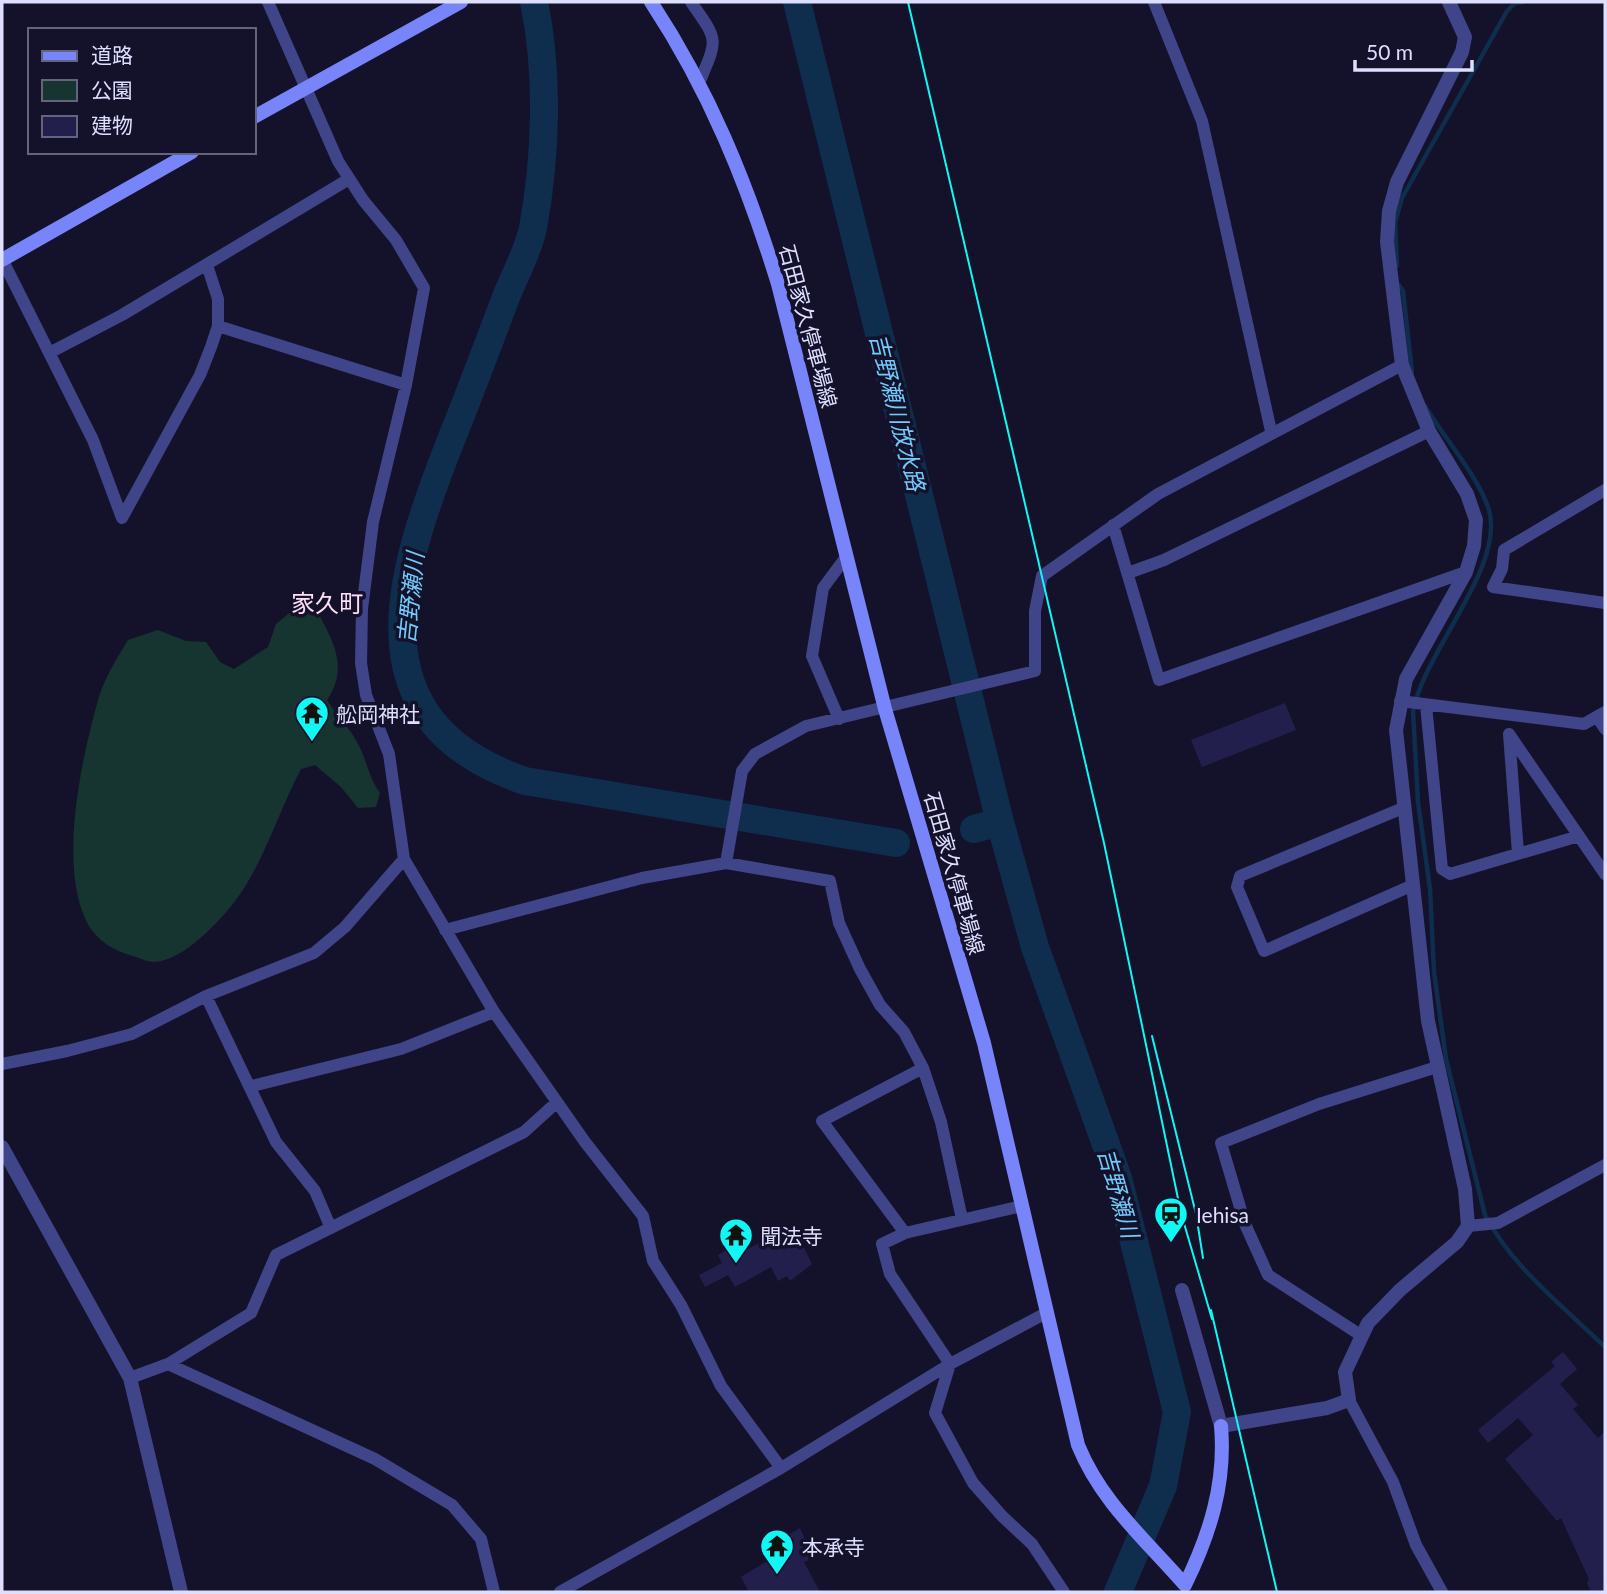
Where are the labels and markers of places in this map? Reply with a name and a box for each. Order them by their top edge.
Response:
temple icon: 舩岡神社 [293,694,331,743]
place label: 舩岡神社 [336,701,420,726]
station icon: Iehisa [1152,1195,1190,1244]
place label: Iehisa [1196,1202,1249,1227]
temple icon: 聞法寺 [717,1216,755,1265]
place label: 聞法寺 [760,1223,823,1248]
temple icon: 本承寺 [758,1527,796,1576]
place label: 本承寺 [802,1534,865,1559]

